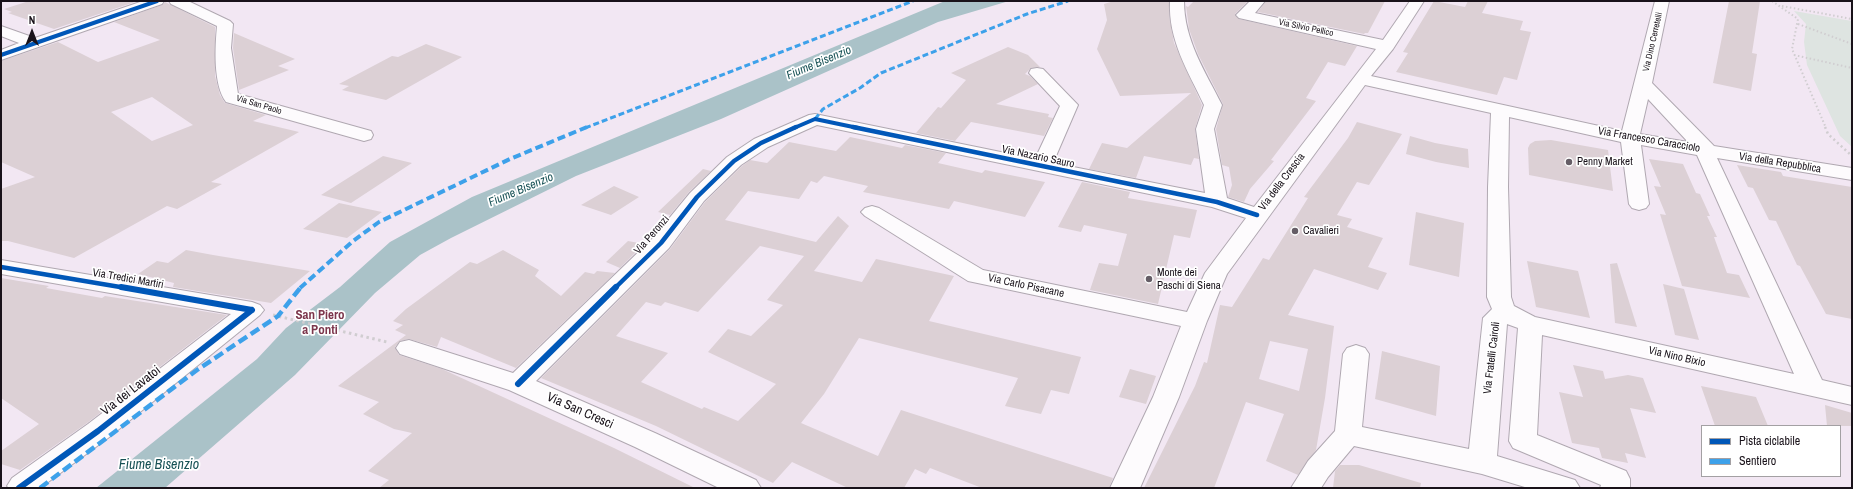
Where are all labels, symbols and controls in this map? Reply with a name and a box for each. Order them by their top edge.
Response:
street label: Via Dino Cerretelli [1641,11,1665,73]
north arrow [12,12,52,52]
text: N [29,13,35,27]
street label: Via Silvio Pellico [1278,17,1334,39]
water label: Fiume Bisenzio [784,43,854,83]
street label: Via San Paolo [235,93,283,117]
street label: Via Francesco Caracciolo [1597,125,1701,155]
street label: Via Nazario Sauro [1000,143,1076,171]
street label: Via della Repubblica [1738,150,1822,176]
street label: Via della Crescia [1256,151,1308,213]
place label: Penny Market [1577,155,1633,169]
marker: Penny Market [1564,157,1574,167]
water label: Fiume Bisenzio [486,170,556,210]
street label: Via Peronzi [632,213,672,257]
place label: Cavalieri [1303,224,1339,238]
marker: Cavalieri [1290,226,1300,236]
street label: Via Tredici Martiri [91,266,165,292]
place label: Monte dei Paschi di Siena [1157,266,1221,292]
street label: Via Carlo Pisacane [987,271,1065,301]
marker: Monte dei Paschi di Siena [1144,274,1154,284]
district label: San Piero a Ponti [295,308,345,339]
street label: Via Fratelli Cairoli [1481,321,1503,395]
street label: Via Nino Bixio [1647,344,1707,370]
street label: Via dei Lavatoi [98,363,164,419]
street label: Via San Cresci [544,389,616,433]
legend [1701,425,1841,477]
text: Pista ciclabile [1739,433,1800,449]
text: Sentiero [1739,453,1776,469]
water label: Fiume Bisenzio [119,457,199,473]

